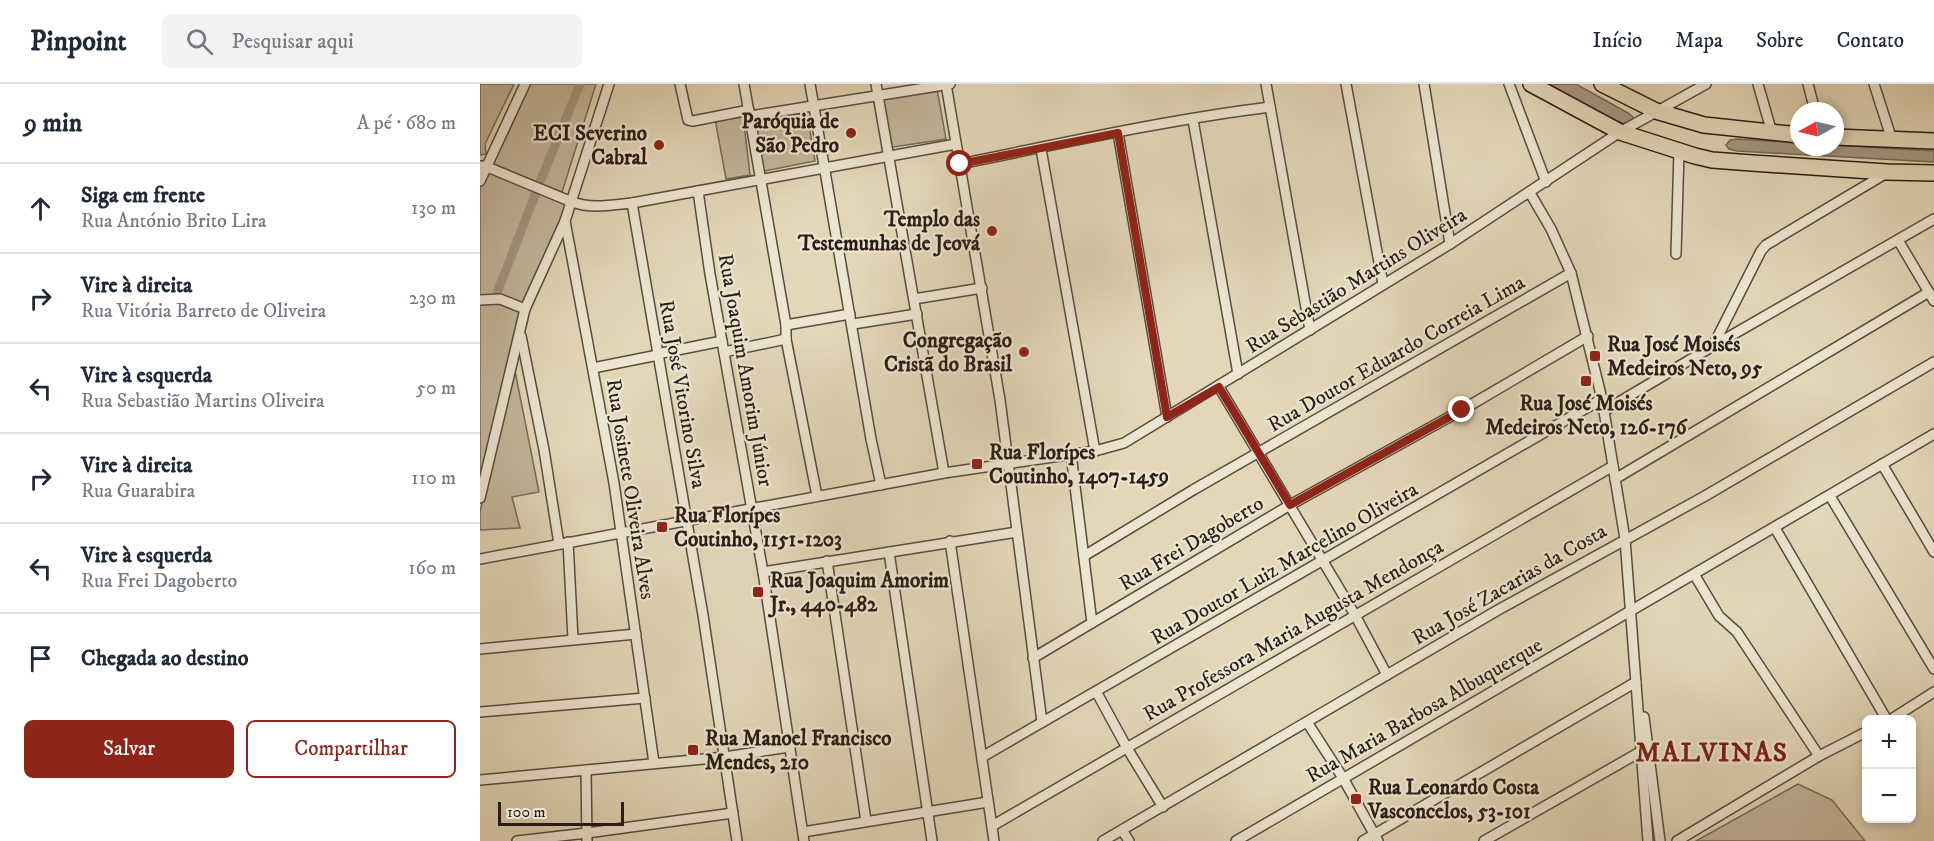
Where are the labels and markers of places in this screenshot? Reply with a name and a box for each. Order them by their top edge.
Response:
place label: Paróquia de São Pedro [741,109,839,159]
place label: ECI Severino Cabral [533,121,648,171]
marker: Paróquia de São Pedro [844,126,858,140]
marker: ECI Severino Cabral [652,138,666,152]
place label: Templo das Testemunhas de Jeová [797,207,981,257]
marker: Templo das Testemunhas de Jeová [985,224,999,238]
place label: Congregação Cristã do Brasil [884,328,1013,378]
place label: Rua José Moisés Medeiros Neto, 95 [1607,332,1763,382]
marker: Congregação Cristã do Brasil [1017,345,1031,359]
marker: Rua José Moisés Medeiros Neto, 95 [1588,349,1602,363]
marker: Rua José Moisés Medeiros Neto, 126-176 [1579,374,1593,388]
place label: Rua José Moisés Medeiros Neto, 126-176 [1485,391,1688,441]
place label: Rua Florípes Coutinho, 1407-1459 [989,440,1169,490]
marker: Rua Florípes Coutinho, 1407-1459 [970,457,984,471]
place label: Rua Florípes Coutinho, 1151-1203 [674,503,842,553]
marker: Rua Florípes Coutinho, 1151-1203 [655,520,669,534]
place label: Rua Joaquim Amorim Jr., 440-482 [768,568,949,618]
marker: Rua Joaquim Amorim Jr., 440-482 [751,585,765,599]
place label: Rua Manoel Francisco Mendes, 210 [705,726,891,776]
marker: Rua Manoel Francisco Mendes, 210 [686,743,700,757]
place label: Rua Leonardo Costa Vasconcelos, 53-101 [1367,775,1540,825]
marker: Rua Leonardo Costa Vasconcelos, 53-101 [1349,792,1363,806]

